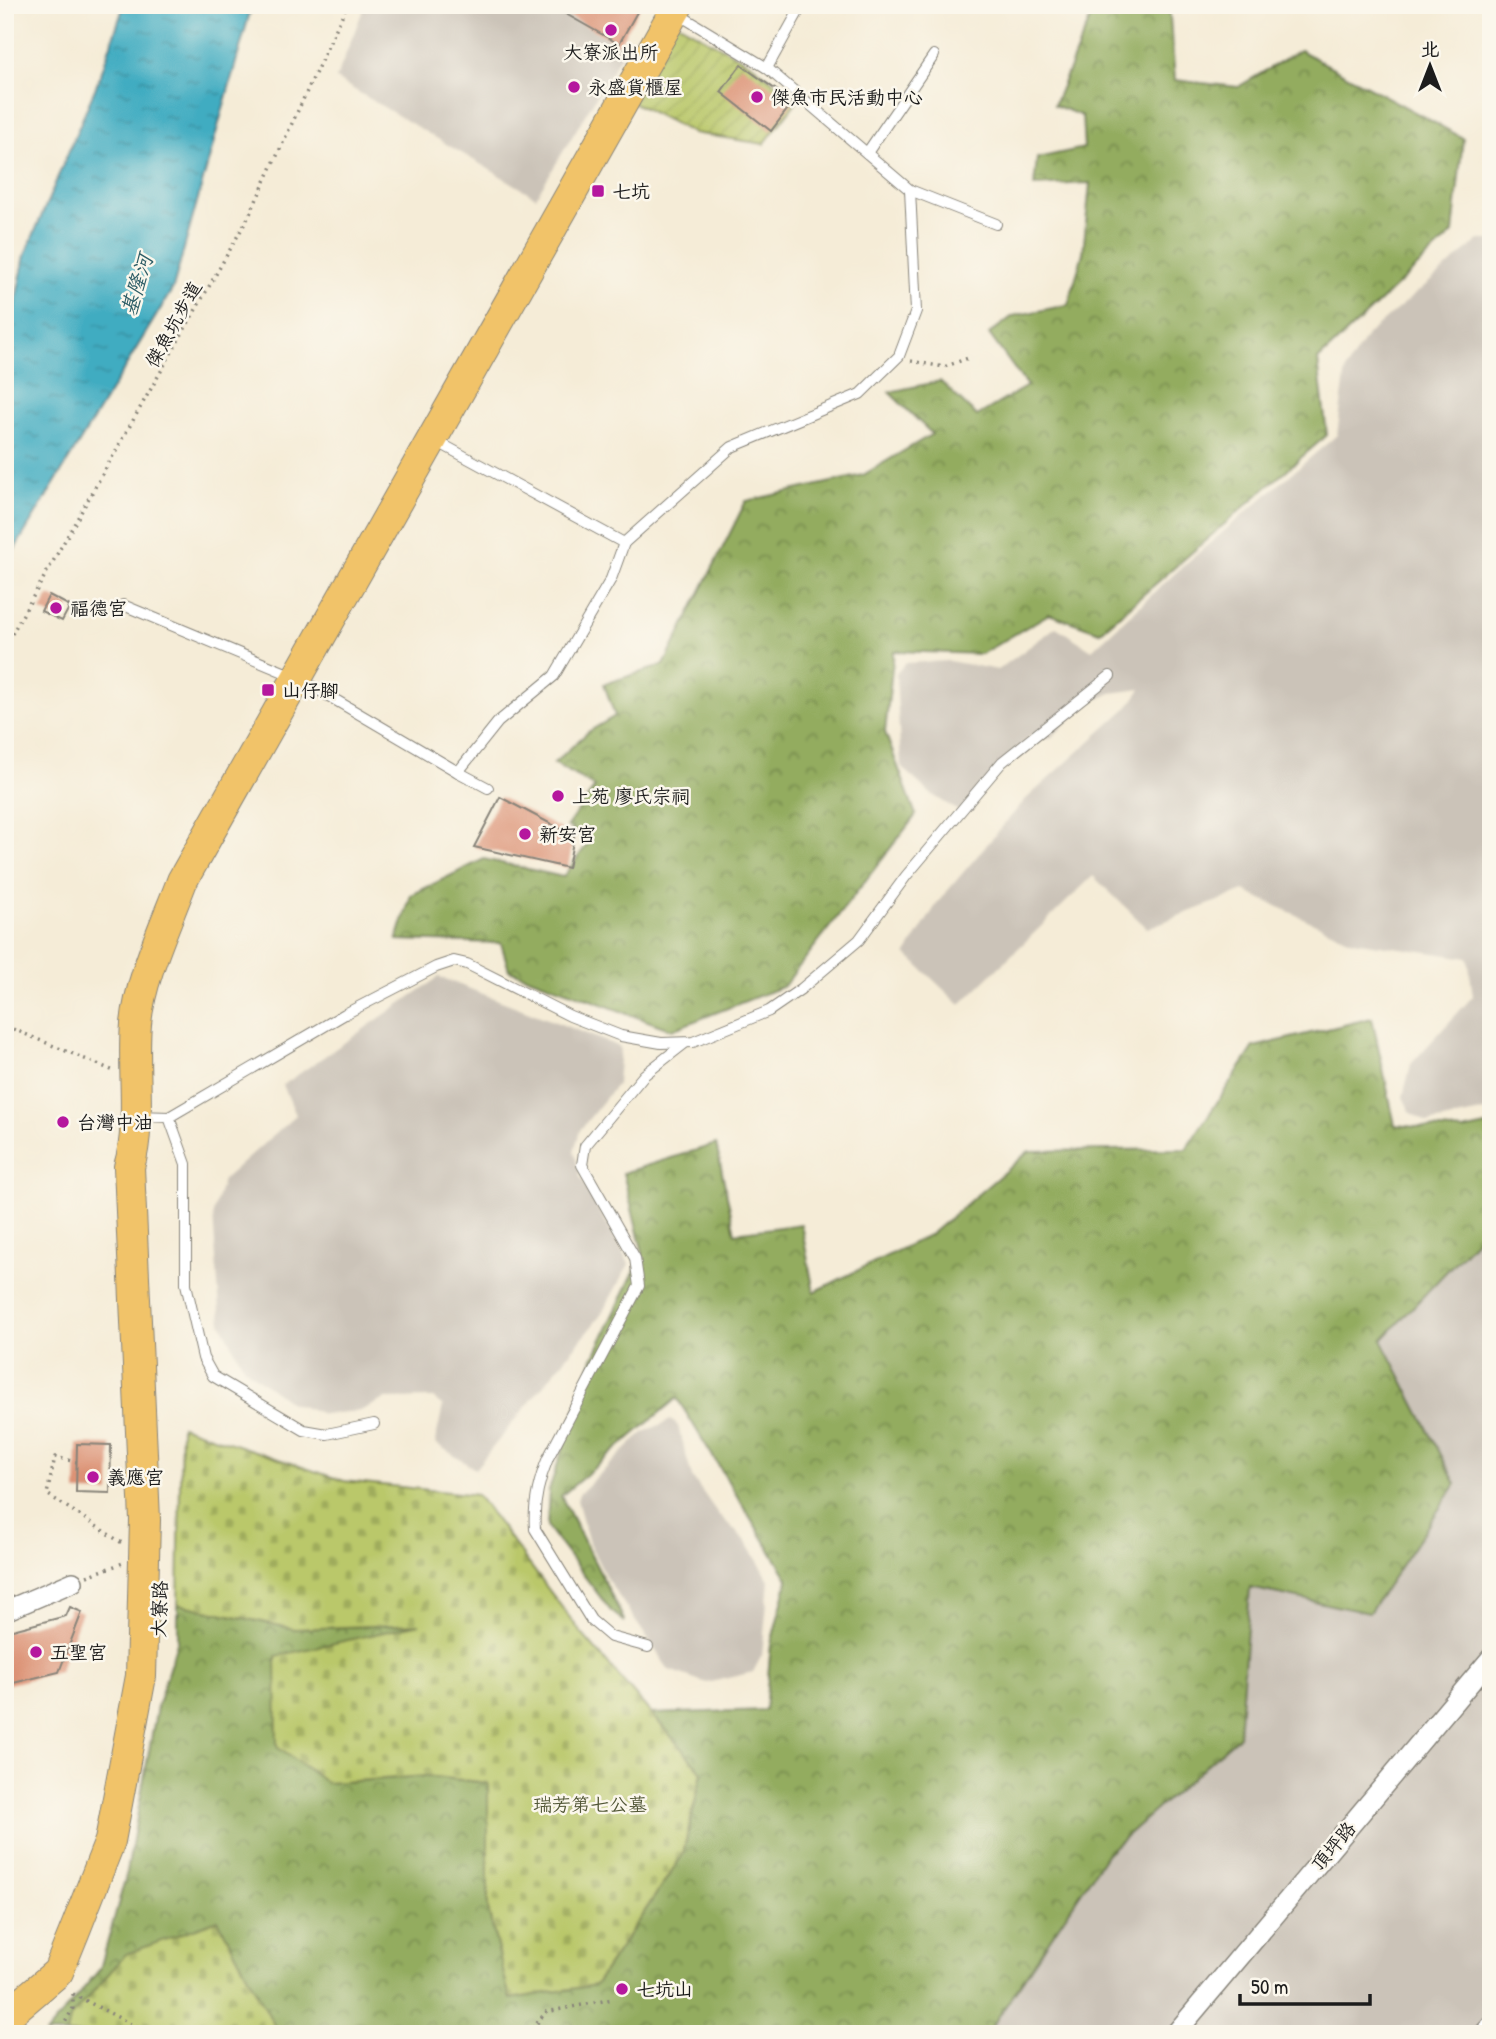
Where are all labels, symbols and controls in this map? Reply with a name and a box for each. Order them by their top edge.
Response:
marker: 大寮派出所 [603,22,619,38]
north arrow [1394,32,1464,102]
text: 北 [1420,36,1440,62]
place label: 大寮派出所 [563,39,659,65]
place label: 永盛貨櫃屋 [588,74,683,100]
marker: 永盛貨櫃屋 [566,79,582,95]
place label: 傑魚市民活動中心 [771,84,923,110]
marker: 傑魚市民活動中心 [749,89,765,105]
place label: 七坑 [612,178,650,204]
marker: 七坑 [590,183,606,199]
water label: 基隆河 [113,248,160,319]
street label: 傑魚坑步道 [139,276,207,372]
place label: 福德宮 [70,595,127,621]
marker: 福德宮 [48,600,64,616]
place label: 山仔腳 [282,677,339,703]
marker: 山仔腳 [260,682,276,698]
place label: 上苑 廖氏宗祠 [572,783,690,809]
marker: 上苑 廖氏宗祠 [550,788,566,804]
place label: 新安宮 [539,821,596,847]
marker: 新安宮 [517,826,533,842]
place label: 台灣中油 [77,1109,153,1135]
marker: 台灣中油 [55,1114,71,1130]
place label: 義應宮 [107,1464,164,1490]
marker: 義應宮 [85,1469,101,1485]
street label: 大寮路 [145,1580,173,1638]
place label: 五聖宮 [50,1639,107,1665]
marker: 五聖宮 [28,1644,44,1660]
park label: 瑞芳第七公墓 [533,1791,647,1817]
street label: 頂坪路 [1305,1816,1361,1876]
scale bar [1240,1962,1370,2006]
text: 50 m [1251,1972,1288,2001]
place label: 七坑山 [636,1976,693,2002]
marker: 七坑山 [614,1981,630,1997]

